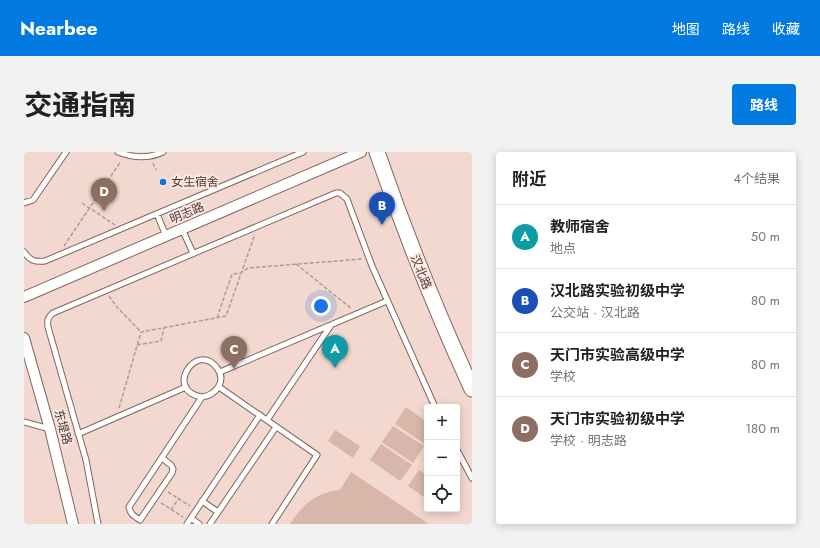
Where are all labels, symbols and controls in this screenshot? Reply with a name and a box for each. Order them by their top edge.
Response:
text: Nearbee [20,15,98,42]
text: 地图 [672,19,700,39]
text: 路线 [722,19,750,39]
text: 收藏 [772,19,800,39]
button: 路线 [732,84,796,125]
text: 交通指南 [24,85,136,126]
text: 附近 [512,167,546,191]
text: 4个结果 [733,169,780,188]
place label: 女生宿舍 [171,173,219,191]
marker: 女生宿舍 [158,177,168,187]
pin: D [91,178,117,211]
pin: B [369,192,395,225]
street label: 明志路 [167,198,207,228]
text: 教师宿舍 [550,216,610,238]
text: A [520,227,530,246]
text: 50 m [751,227,780,246]
text: 地点 [550,239,576,258]
street label: 汉北路 [406,252,436,292]
text: 汉北路实验初级中学 [550,280,685,302]
text: B [521,291,529,310]
text: 80 m [751,291,780,310]
your location [311,296,331,316]
text: 公交站 · 汉北路 [550,303,640,322]
pin: A [322,335,348,368]
pin: C [221,336,247,369]
text: 天门市实验高级中学 [550,344,685,366]
text: C [520,355,530,374]
text: 80 m [751,355,780,374]
text: 学校 [550,367,576,386]
map controls [424,404,460,512]
button: + [424,404,460,440]
street label: 东堤路 [50,407,76,447]
text: 天门市实验初级中学 [550,408,685,430]
text: D [520,419,530,438]
text: 180 m [745,419,780,438]
text: 学校 · 明志路 [550,431,627,450]
button: − [424,440,460,476]
button: locate [424,476,460,512]

